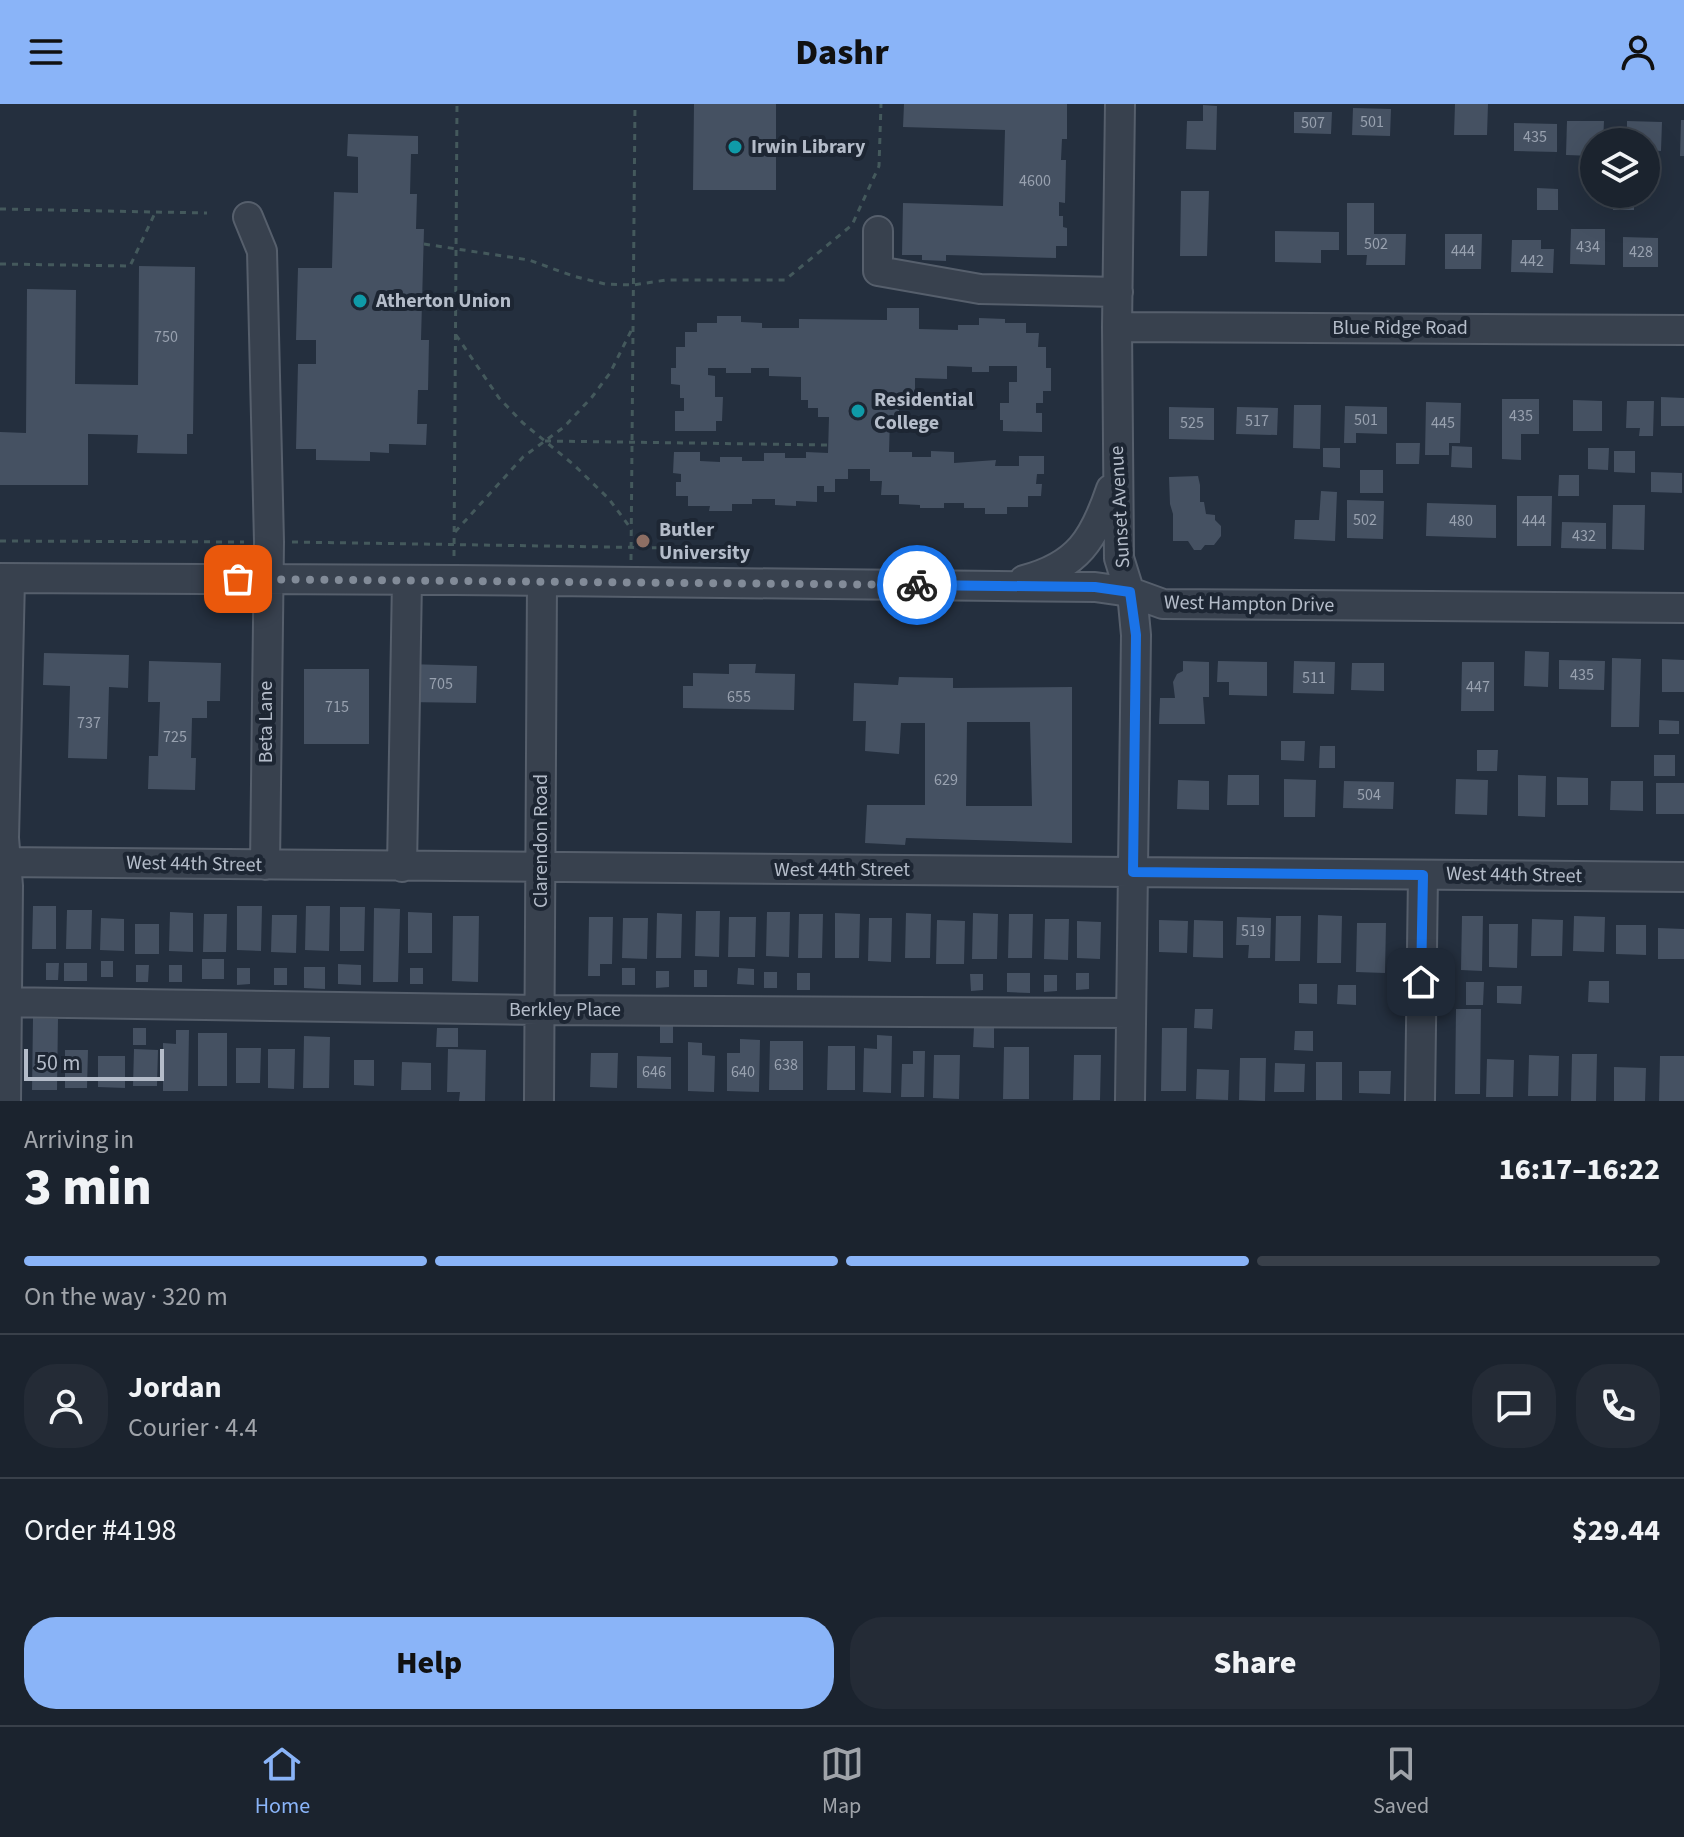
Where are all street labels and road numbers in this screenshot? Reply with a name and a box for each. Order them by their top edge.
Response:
street label: Blue Ridge Road [1332,314,1468,342]
street label: Sunset Avenue [1103,445,1137,569]
street label: West Hampton Drive [1164,589,1335,619]
street label: Beta Lane [252,681,280,763]
street label: Clarendon Road [527,774,555,908]
street label: West 44th Street [126,849,262,879]
street label: West 44th Street [774,856,910,884]
street label: West 44th Street [1446,860,1582,890]
street label: Berkley Place [509,996,621,1024]

